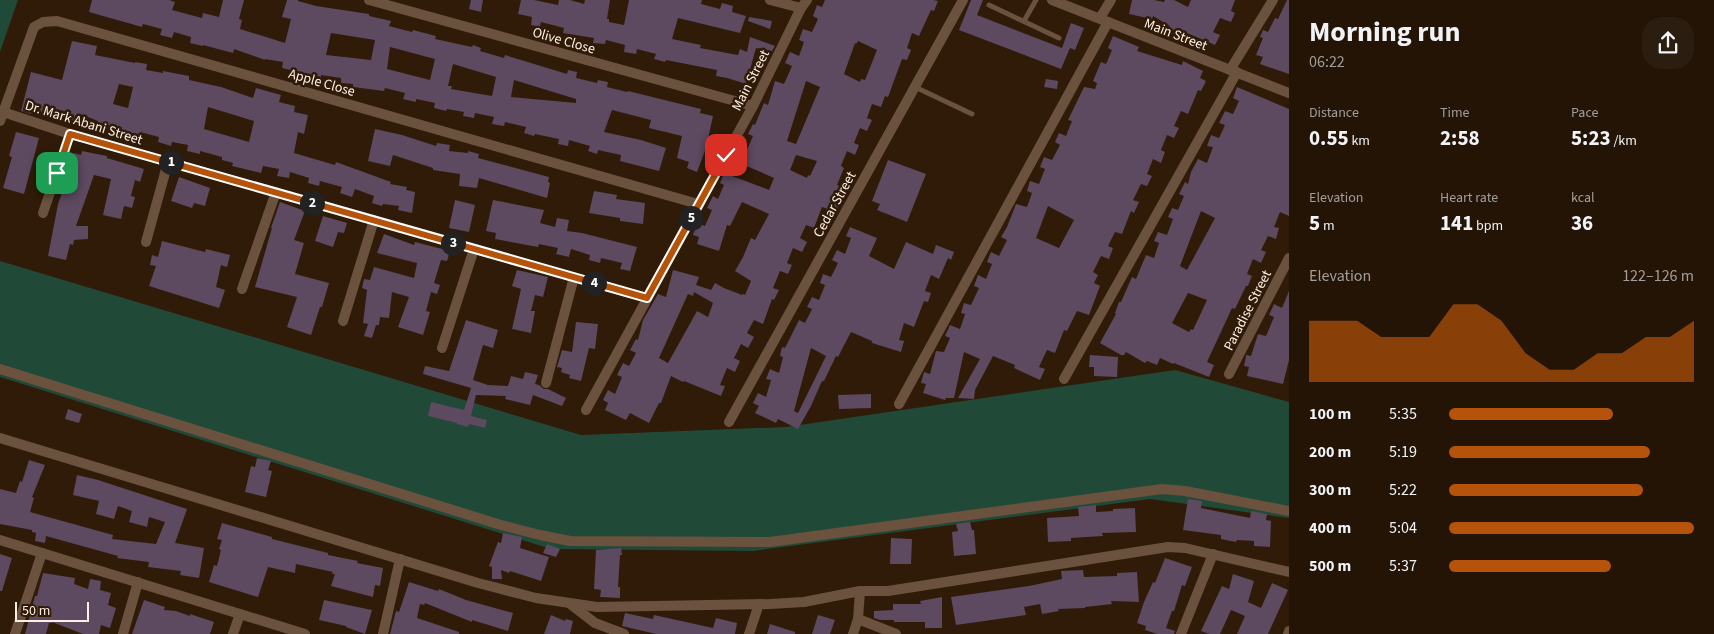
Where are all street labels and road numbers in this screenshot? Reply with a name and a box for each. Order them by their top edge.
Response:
street label: Main Street [1141,14,1210,56]
street label: Olive Close [530,22,598,59]
street label: Main Street [727,46,775,114]
street label: Apple Close [286,64,357,102]
street label: Dr. Mark Abani Street [22,96,145,150]
street label: Cedar Street [809,168,861,241]
street label: Paradise Street [1219,267,1277,354]

